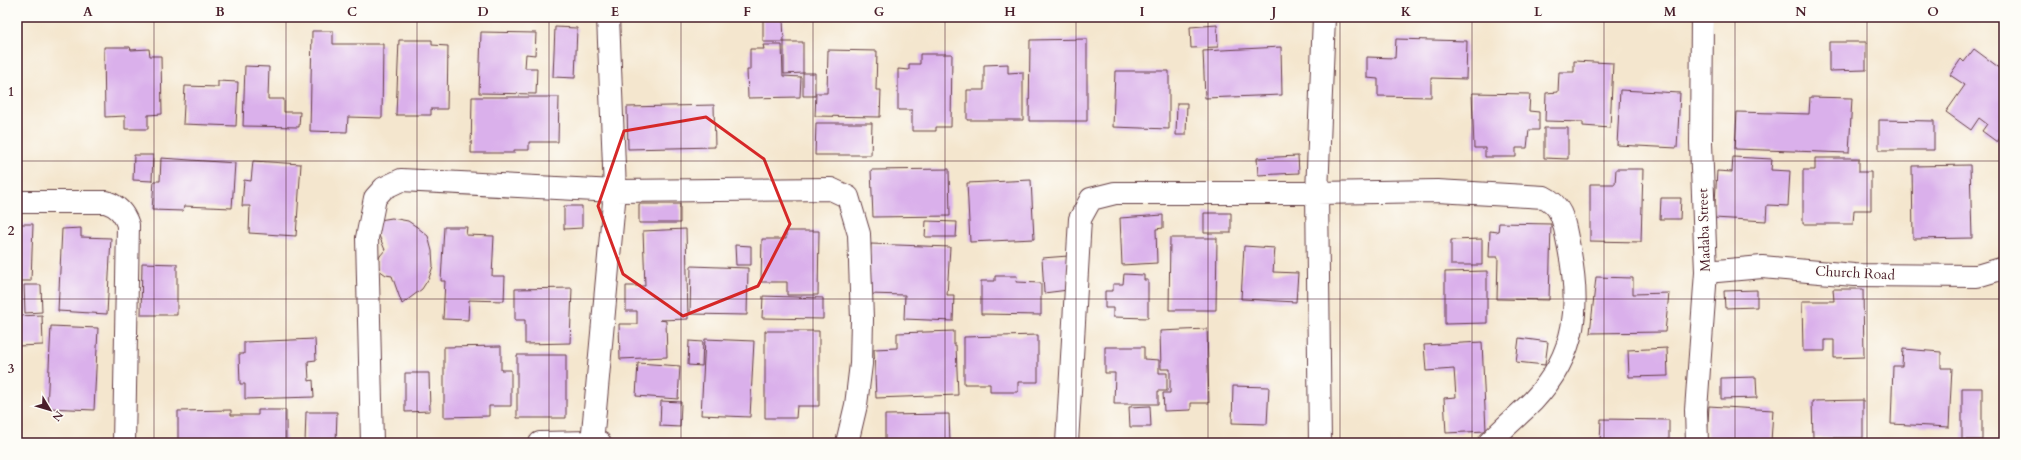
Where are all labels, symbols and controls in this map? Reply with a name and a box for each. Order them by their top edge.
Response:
text: A [83,3,93,21]
text: B [215,3,225,21]
text: C [347,3,357,21]
text: D [477,3,489,21]
text: E [611,3,619,21]
text: F [743,3,751,21]
text: G [874,3,885,21]
text: H [1004,3,1016,21]
text: I [1139,3,1145,21]
text: J [1270,3,1277,21]
text: K [1401,3,1412,21]
text: L [1534,3,1543,21]
text: M [1664,3,1677,21]
text: N [1795,3,1807,21]
text: O [1927,3,1939,21]
text: 1 [8,83,14,101]
street label: Madaba Street [1693,187,1715,272]
text: 2 [8,222,15,240]
street label: Church Road [1815,261,1896,285]
text: 3 [8,360,15,378]
north arrow [30,390,70,430]
text: N [48,407,66,425]

